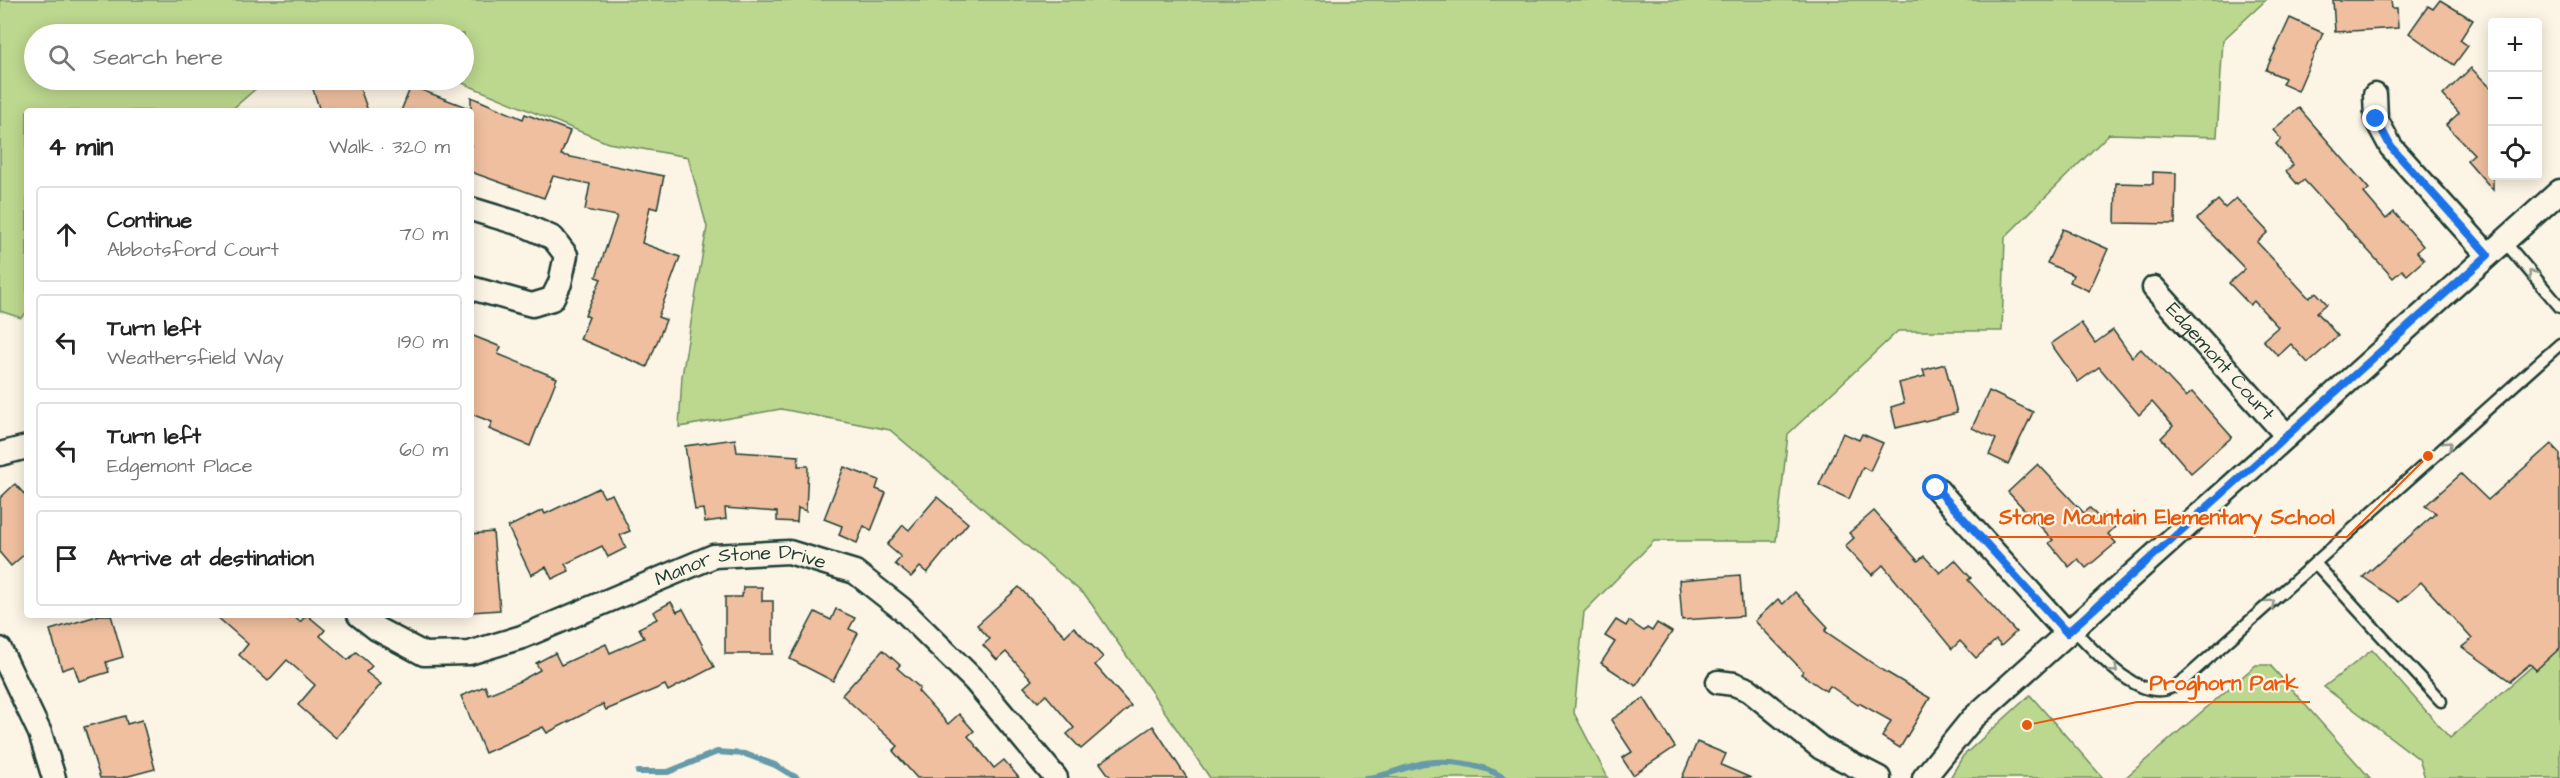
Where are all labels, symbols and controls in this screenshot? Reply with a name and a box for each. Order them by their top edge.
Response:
map controls [2488,18,2542,180]
button: + [2488,18,2542,72]
search box [24,24,474,90]
icon: search [45,41,78,74]
text: Search here [93,42,223,73]
button: − [2488,72,2542,126]
route end [2362,105,2388,131]
button: locate [2488,126,2542,180]
text: 4 min [48,129,113,165]
text: Walk · 320 m [329,133,450,161]
text: Continue [107,205,192,236]
icon: ahead [50,218,83,251]
text: 70 m [400,220,448,248]
text: Abbotsford Court [107,236,279,264]
one-way arrow [2528,270,2539,281]
street label: Edgemont Court [2159,296,2281,427]
text: Turn left [107,313,201,344]
icon: left [50,326,83,359]
text: 190 m [398,328,448,356]
text: Weathersfield Way [107,344,284,372]
text: Turn left [107,421,201,452]
icon: left [50,434,83,467]
text: 60 m [399,436,448,464]
one-way arrow [2441,441,2451,452]
text: Edgemont Place [107,452,253,480]
route start [1922,474,1948,500]
callout: Stone Mountain Elementary School [1987,498,2347,537]
text: Stone Mountain Elementary School [1998,503,2336,535]
street label: Manor Stone Drive [651,538,830,593]
icon: arrive [50,542,83,575]
text: Arrive at destination [107,543,314,574]
one-way arrow [2264,599,2275,610]
one-way arrow [2107,661,2118,672]
callout: Proghorn Park [2137,663,2310,702]
text: Proghorn Park [2150,669,2299,700]

